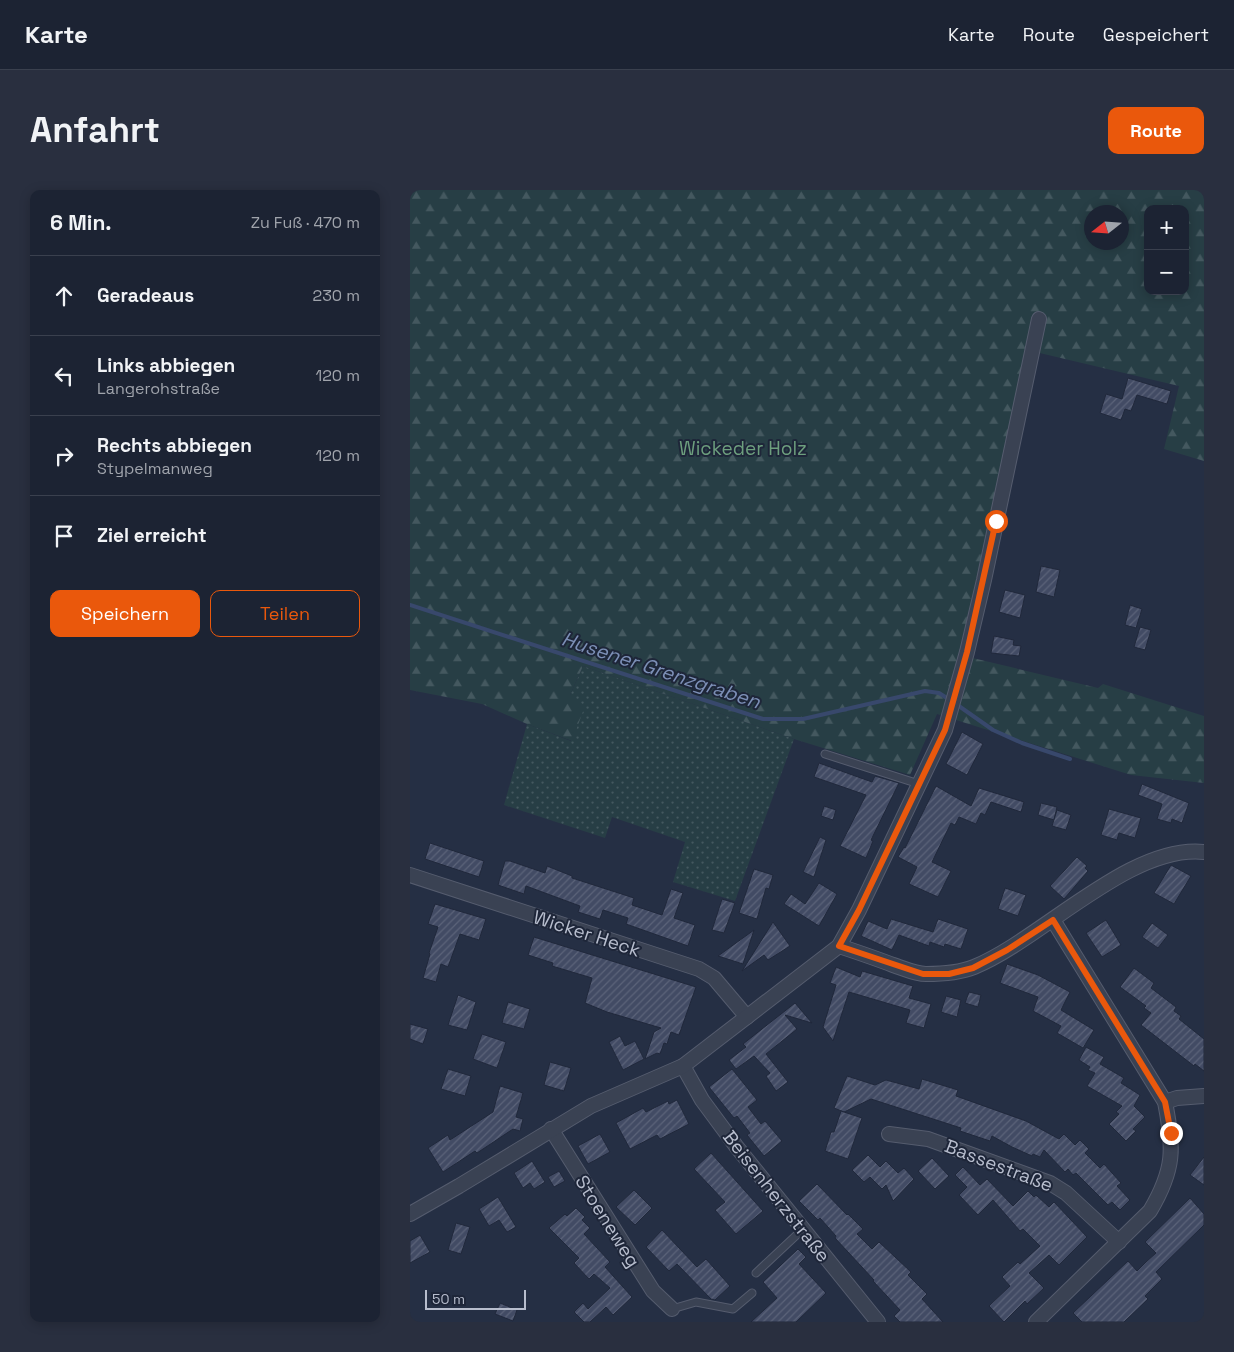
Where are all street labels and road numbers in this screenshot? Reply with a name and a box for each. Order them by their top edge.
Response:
street label: Wicker Heck [530,904,643,963]
street label: Beisenherzstraße [717,1125,836,1267]
street label: Bassestraße [941,1133,1057,1198]
street label: Stoeneweg [569,1170,646,1272]

